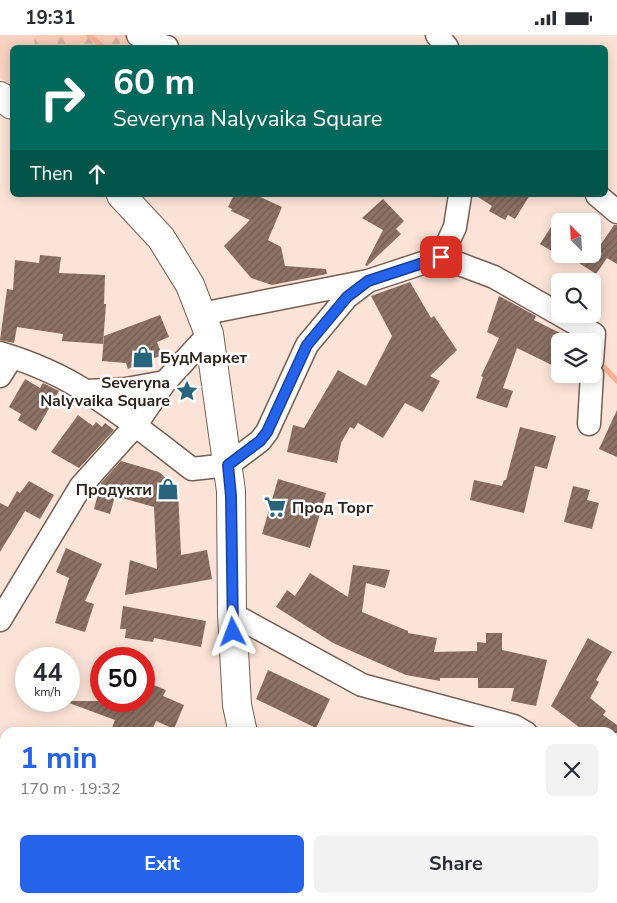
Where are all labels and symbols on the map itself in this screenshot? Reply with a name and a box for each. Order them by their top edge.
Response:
north arrow [551,213,601,263]
pin [420,236,462,278]
shop icon: БудМаркет [130,344,156,370]
place label: БудМаркет [160,347,248,369]
place label: Severyna Nalyvaika Square [40,372,170,412]
place icon: Severyna Nalyvaika Square [174,378,200,404]
shop icon: Продукти [155,476,181,502]
place label: Продукти [76,479,152,501]
supermarket icon: Прод Торг [262,494,288,520]
place label: Прод Торг [292,497,374,519]
position arrow [206,605,258,657]
speed limit sign: 50 [90,647,155,712]

